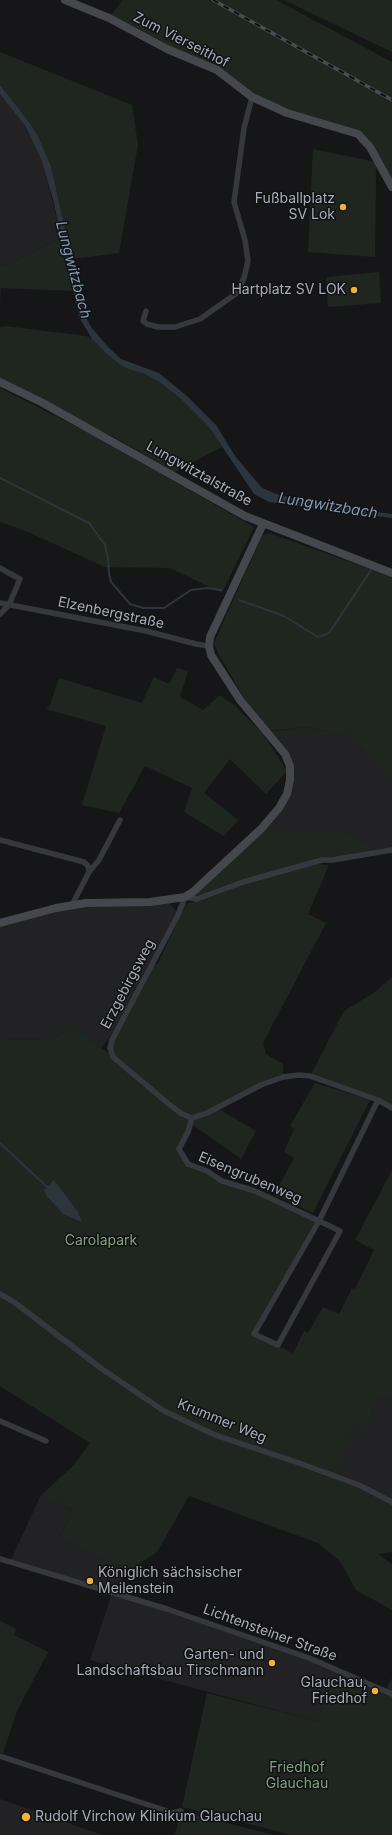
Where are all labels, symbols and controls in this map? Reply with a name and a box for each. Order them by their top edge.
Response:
street label: Zum Vierseithof [130,9,232,71]
place label: Fußballplatz SV Lok [255,191,335,224]
marker: Fußballplatz SV Lok [338,202,348,212]
water label: Lungwitzbach [51,219,95,321]
place label: Hartplatz SV LOK [231,282,346,298]
marker: Hartplatz SV LOK [349,285,359,295]
street label: Lungwitztalstraße [143,438,255,510]
water label: Lungwitzbach [277,489,379,523]
street label: Elzenbergstraße [56,594,166,632]
street label: Erzgebirgsweg [97,936,159,1032]
street label: Eisengrubenweg [196,1149,304,1207]
park label: Carolapark [65,1233,137,1249]
street label: Krummer Weg [175,1395,269,1447]
place label: Königlich sächsischer Meilenstein [98,1565,242,1598]
marker: Königlich sächsischer Meilenstein [85,1576,95,1586]
street label: Lichtensteiner Straße [201,1601,339,1665]
place label: Garten- und Landschaftsbau Tirschmann [76,1647,264,1680]
marker: Garten- und Landschaftsbau Tirschmann [267,1658,277,1668]
place label: Glauchau, Friedhof [301,1675,367,1708]
marker: Glauchau, Friedhof [370,1686,380,1696]
park label: Friedhof Glauchau [266,1760,328,1792]
place label: Rudolf Virchow Klinikum Glauchau [35,1809,262,1825]
marker: Rudolf Virchow Klinikum Glauchau [20,1811,32,1823]

